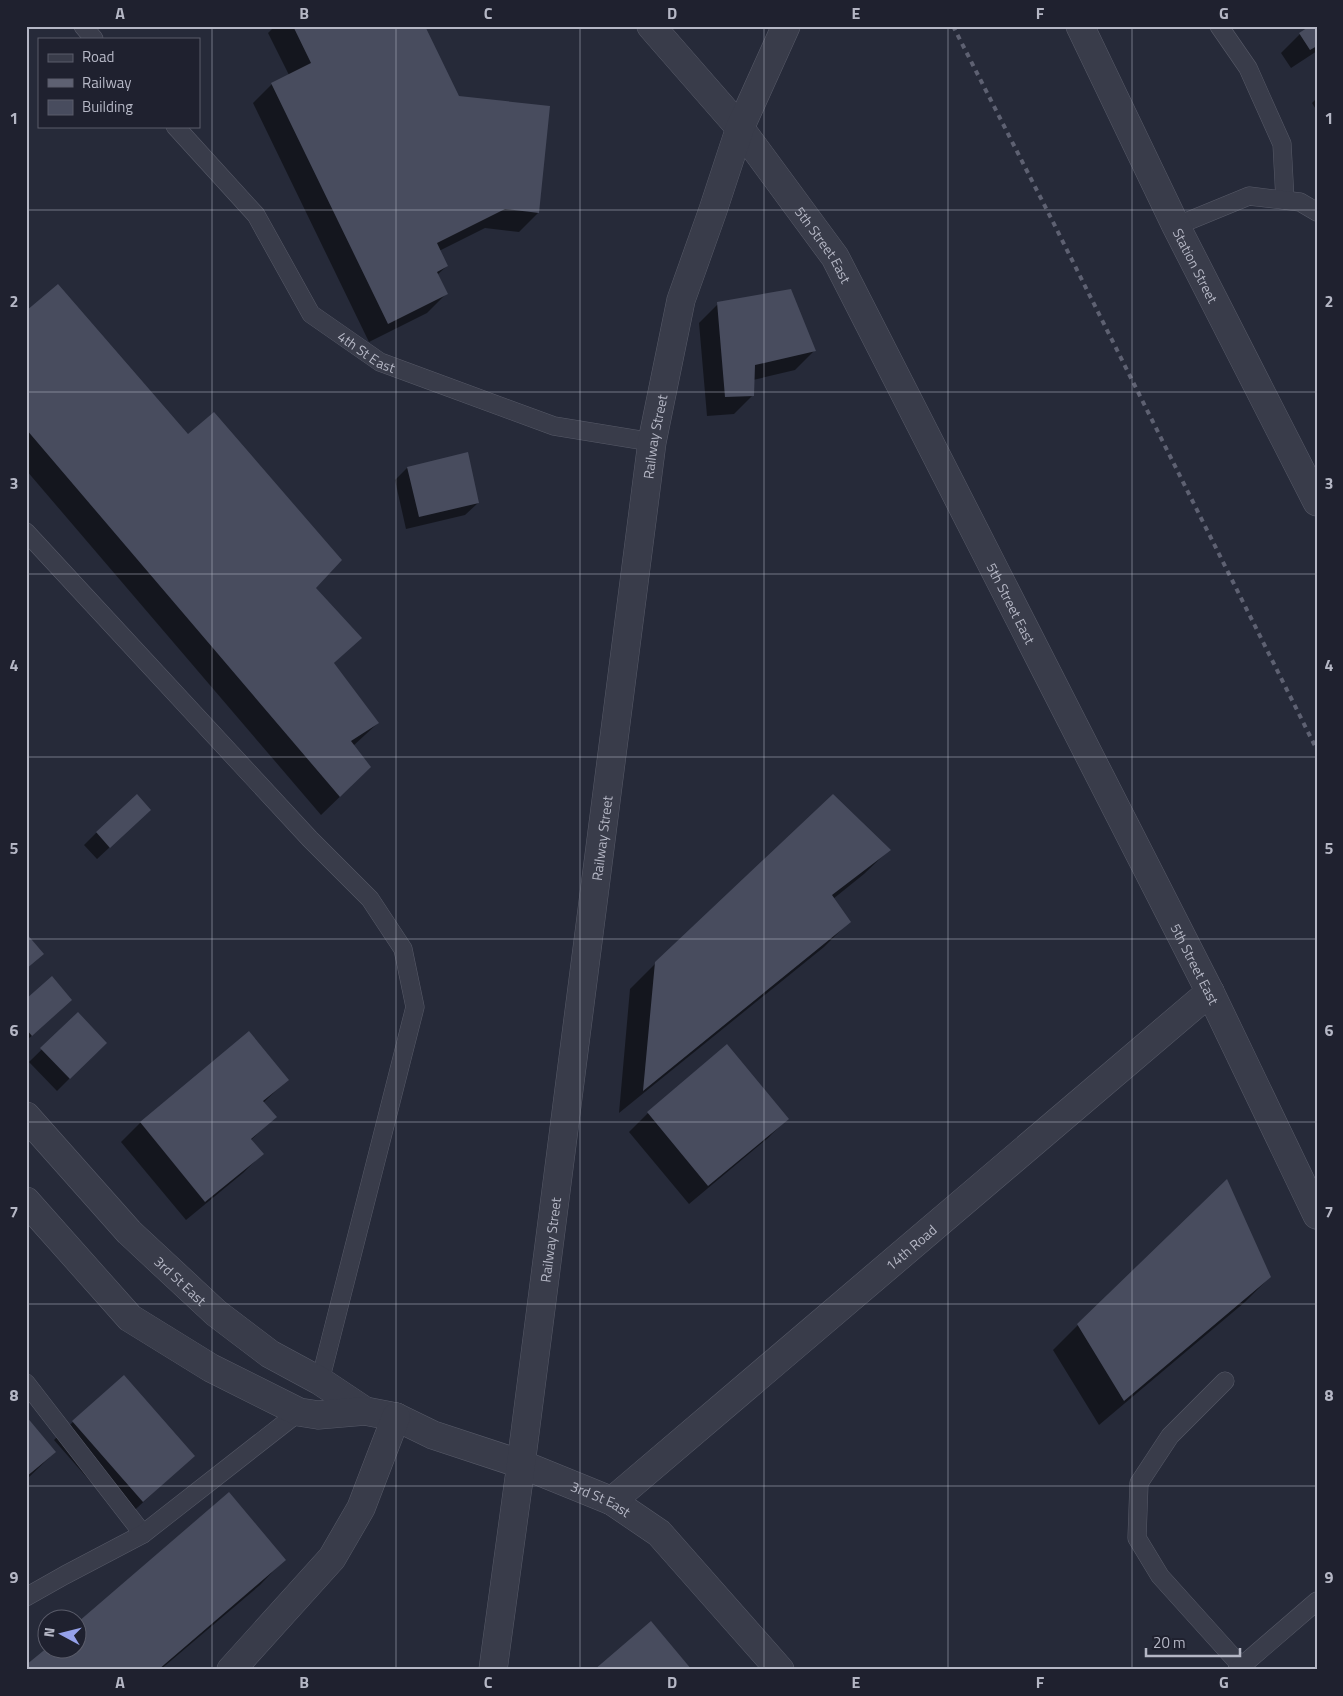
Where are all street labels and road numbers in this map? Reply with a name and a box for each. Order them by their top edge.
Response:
street label: 5th Street East [790,202,857,287]
street label: Station Street [1168,224,1224,306]
street label: 4th St East [334,325,399,377]
street label: Railway Street [637,392,672,480]
street label: 5th Street East [982,559,1041,647]
street label: Railway Street [585,794,617,882]
street label: 5th Street East [1166,919,1225,1008]
street label: Railway Street [534,1196,566,1283]
street label: 14th Road [880,1219,941,1275]
street label: 3rd St East [150,1251,212,1310]
street label: 3rd St East [568,1475,636,1522]

